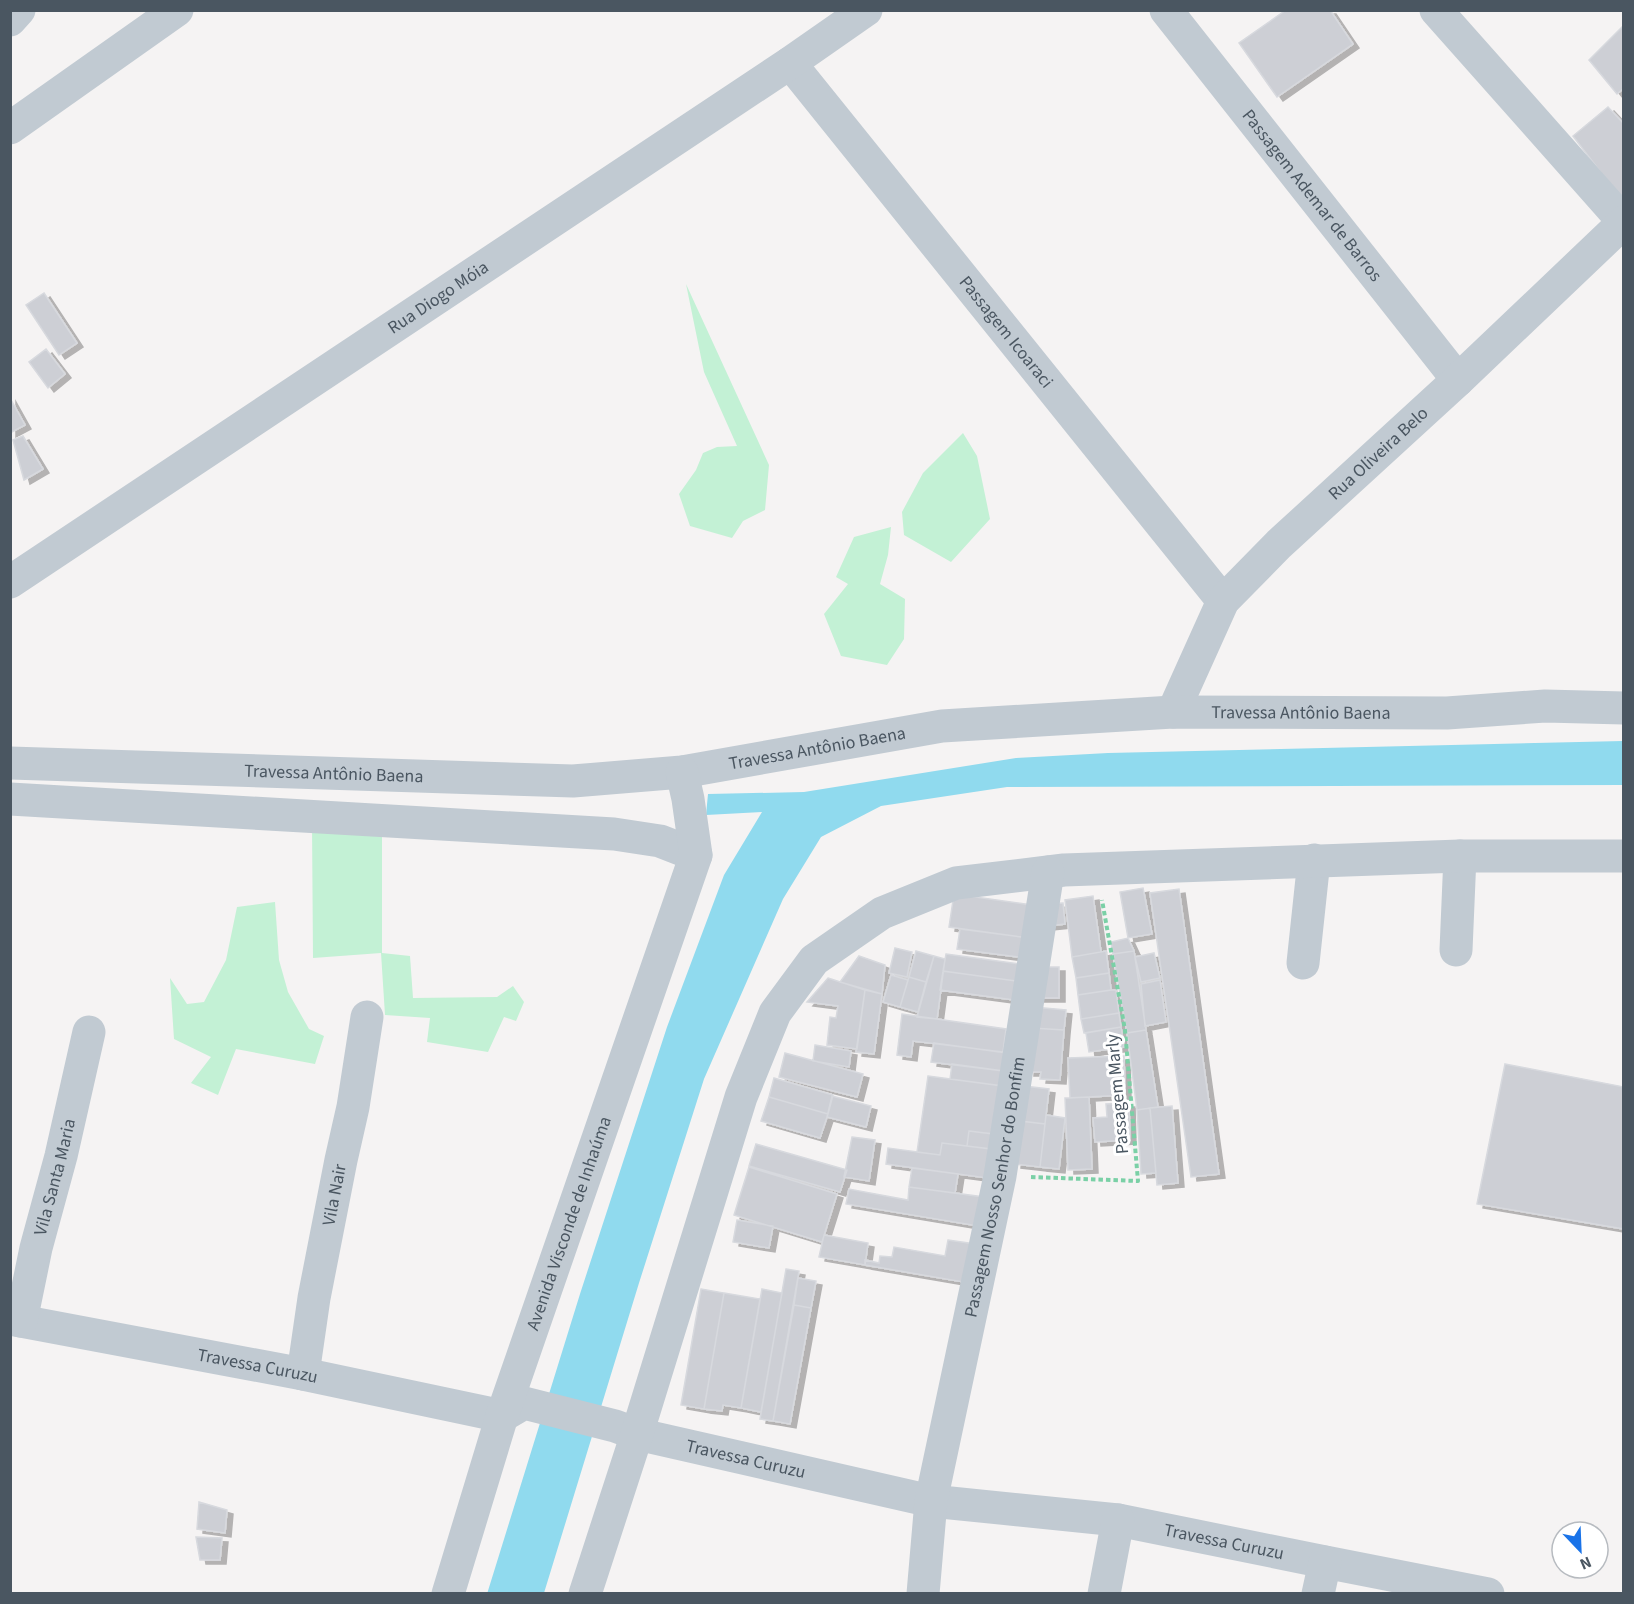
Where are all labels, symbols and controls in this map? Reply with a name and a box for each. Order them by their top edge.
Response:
street label: Passagem Ademar de Barros [1236,104,1388,287]
street label: Rua Diogo Móia [383,255,494,340]
street label: Passagem Icoaraci [953,271,1059,394]
street label: Rua Oliveira Belo [1323,401,1434,506]
street label: Travessa Antônio Baena [1211,700,1391,726]
street label: Travessa Antônio Baena [727,721,908,776]
street label: Travessa Antônio Baena [244,758,424,789]
street label: Passagem Marly [1100,1032,1135,1155]
street label: Passagem Nosso Senhor do Bonfim [958,1055,1032,1320]
street label: Avenida Visconde de Inhaúma [521,1113,618,1334]
street label: Vila Santa Maria [28,1116,82,1238]
street label: Vila Nair [316,1161,353,1228]
street label: Travessa Curuzu [195,1342,320,1390]
street label: Travessa Curuzu [684,1434,808,1485]
street label: Travessa Curuzu [1162,1518,1286,1566]
north arrow [1550,1520,1610,1580]
text: N [1576,1551,1595,1575]

